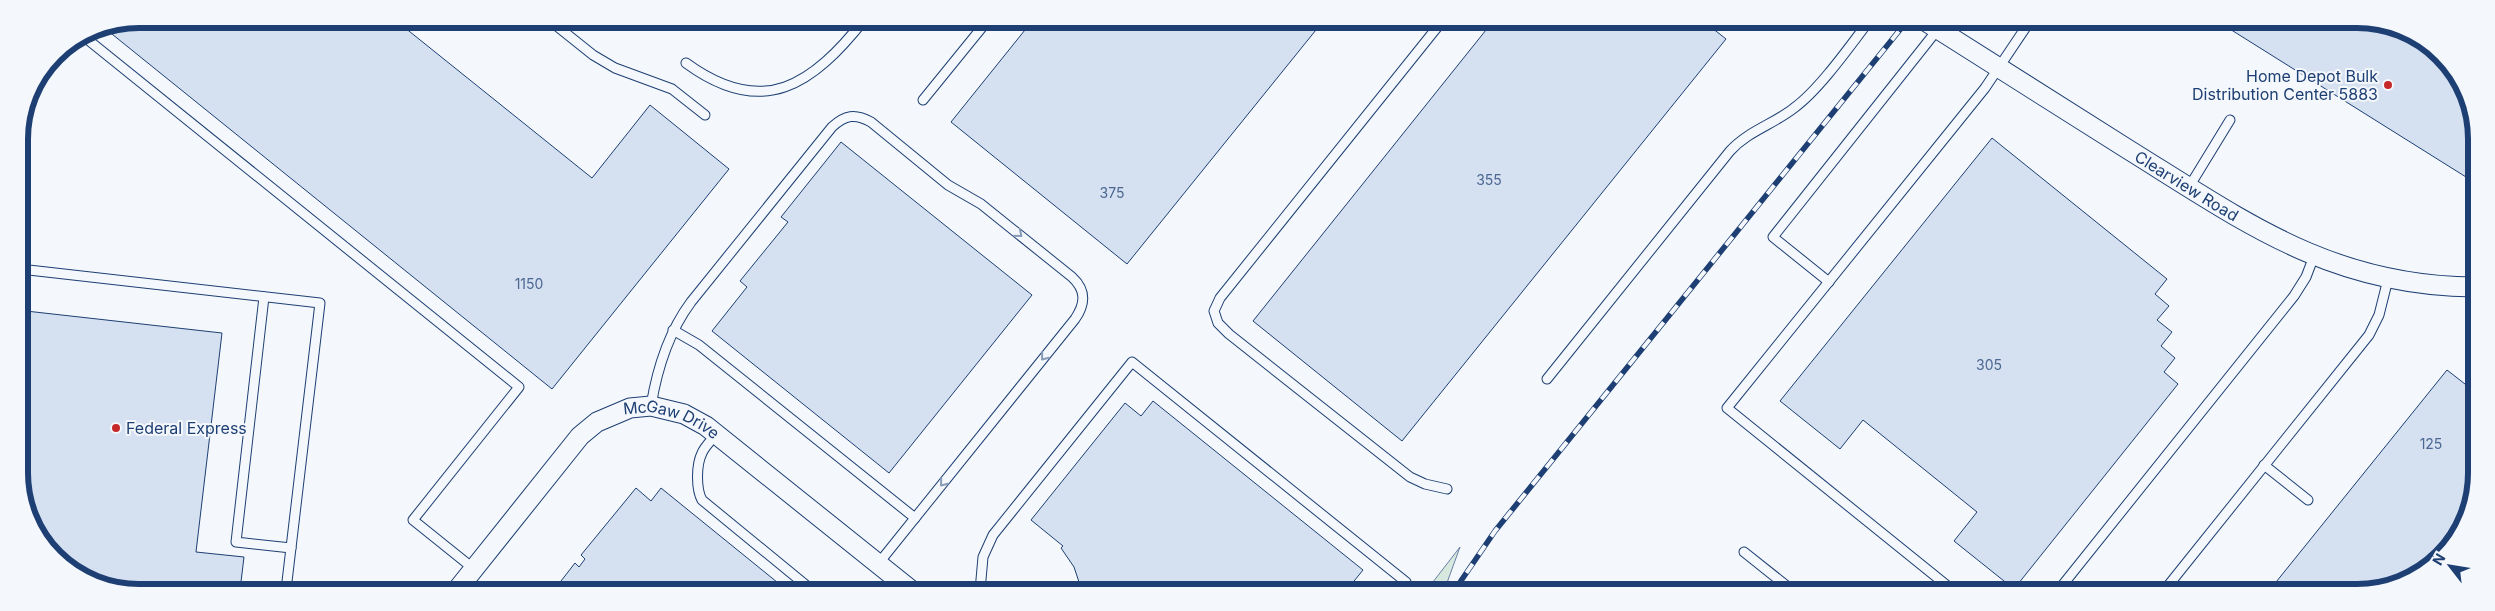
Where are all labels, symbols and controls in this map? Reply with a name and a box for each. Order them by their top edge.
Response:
place label: Home Depot Bulk Distribution Center 5883 [2192,66,2378,104]
marker: Home Depot Bulk Distribution Center 5883 [2382,79,2394,91]
street label: Clearview Road [2131,146,2242,225]
house number: 355 [1476,171,1502,188]
house number: 375 [1100,184,1124,201]
one-way arrow [1013,229,1022,237]
house number: 1150 [515,275,543,292]
one-way arrow [1041,351,1050,360]
house number: 305 [1976,356,2002,373]
street label: McGaw Drive [622,395,724,443]
place label: Federal Express [126,418,247,438]
marker: Federal Express [110,422,122,434]
house number: 125 [2420,435,2442,452]
one-way arrow [940,477,948,486]
north arrow [2425,541,2475,591]
text: N [2428,550,2448,568]

